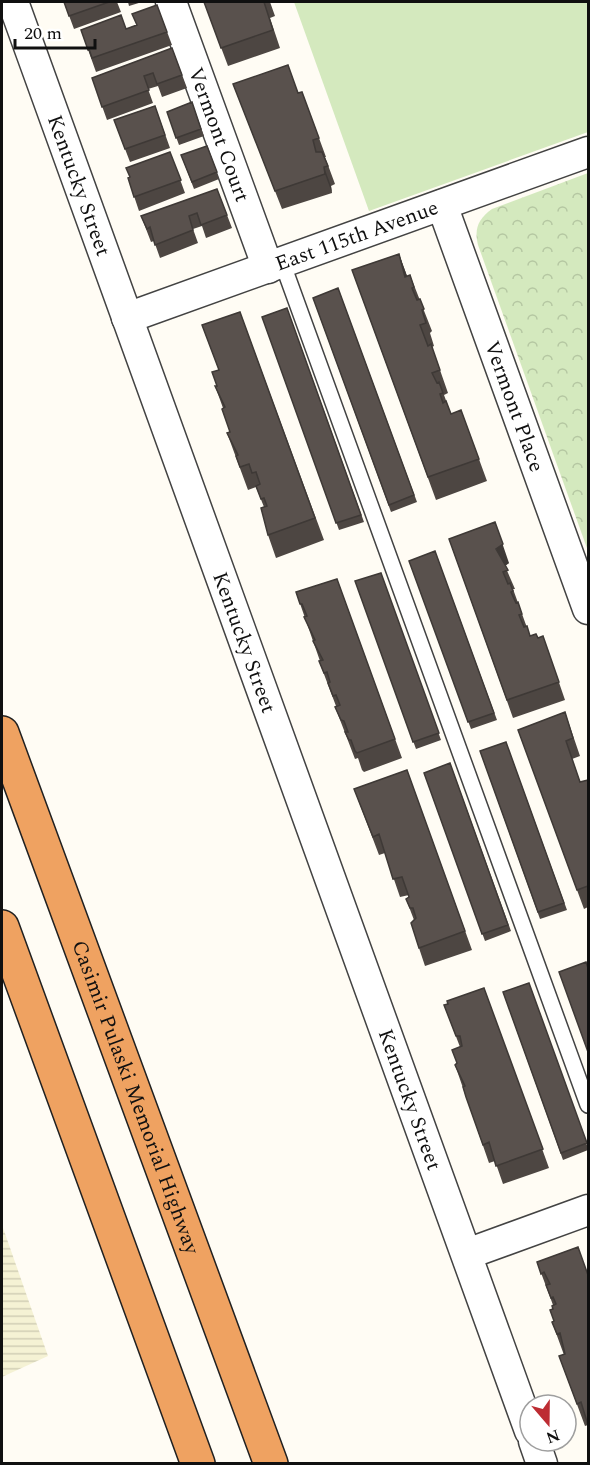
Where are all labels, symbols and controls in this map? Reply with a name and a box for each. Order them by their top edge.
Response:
scale bar [15,12,94,50]
text: 20 m [24,20,62,47]
street label: Vermont Court [179,63,258,207]
street label: Kentucky Street [38,110,119,261]
street label: East 115th Avenue [271,192,443,280]
street label: Vermont Place [475,337,552,477]
street label: Kentucky Street [203,567,284,718]
street label: Casimir Pulaski Memorial Highway [63,936,208,1260]
street label: Kentucky Street [369,1024,449,1175]
north arrow [518,1393,578,1453]
text: N [543,1423,563,1450]

